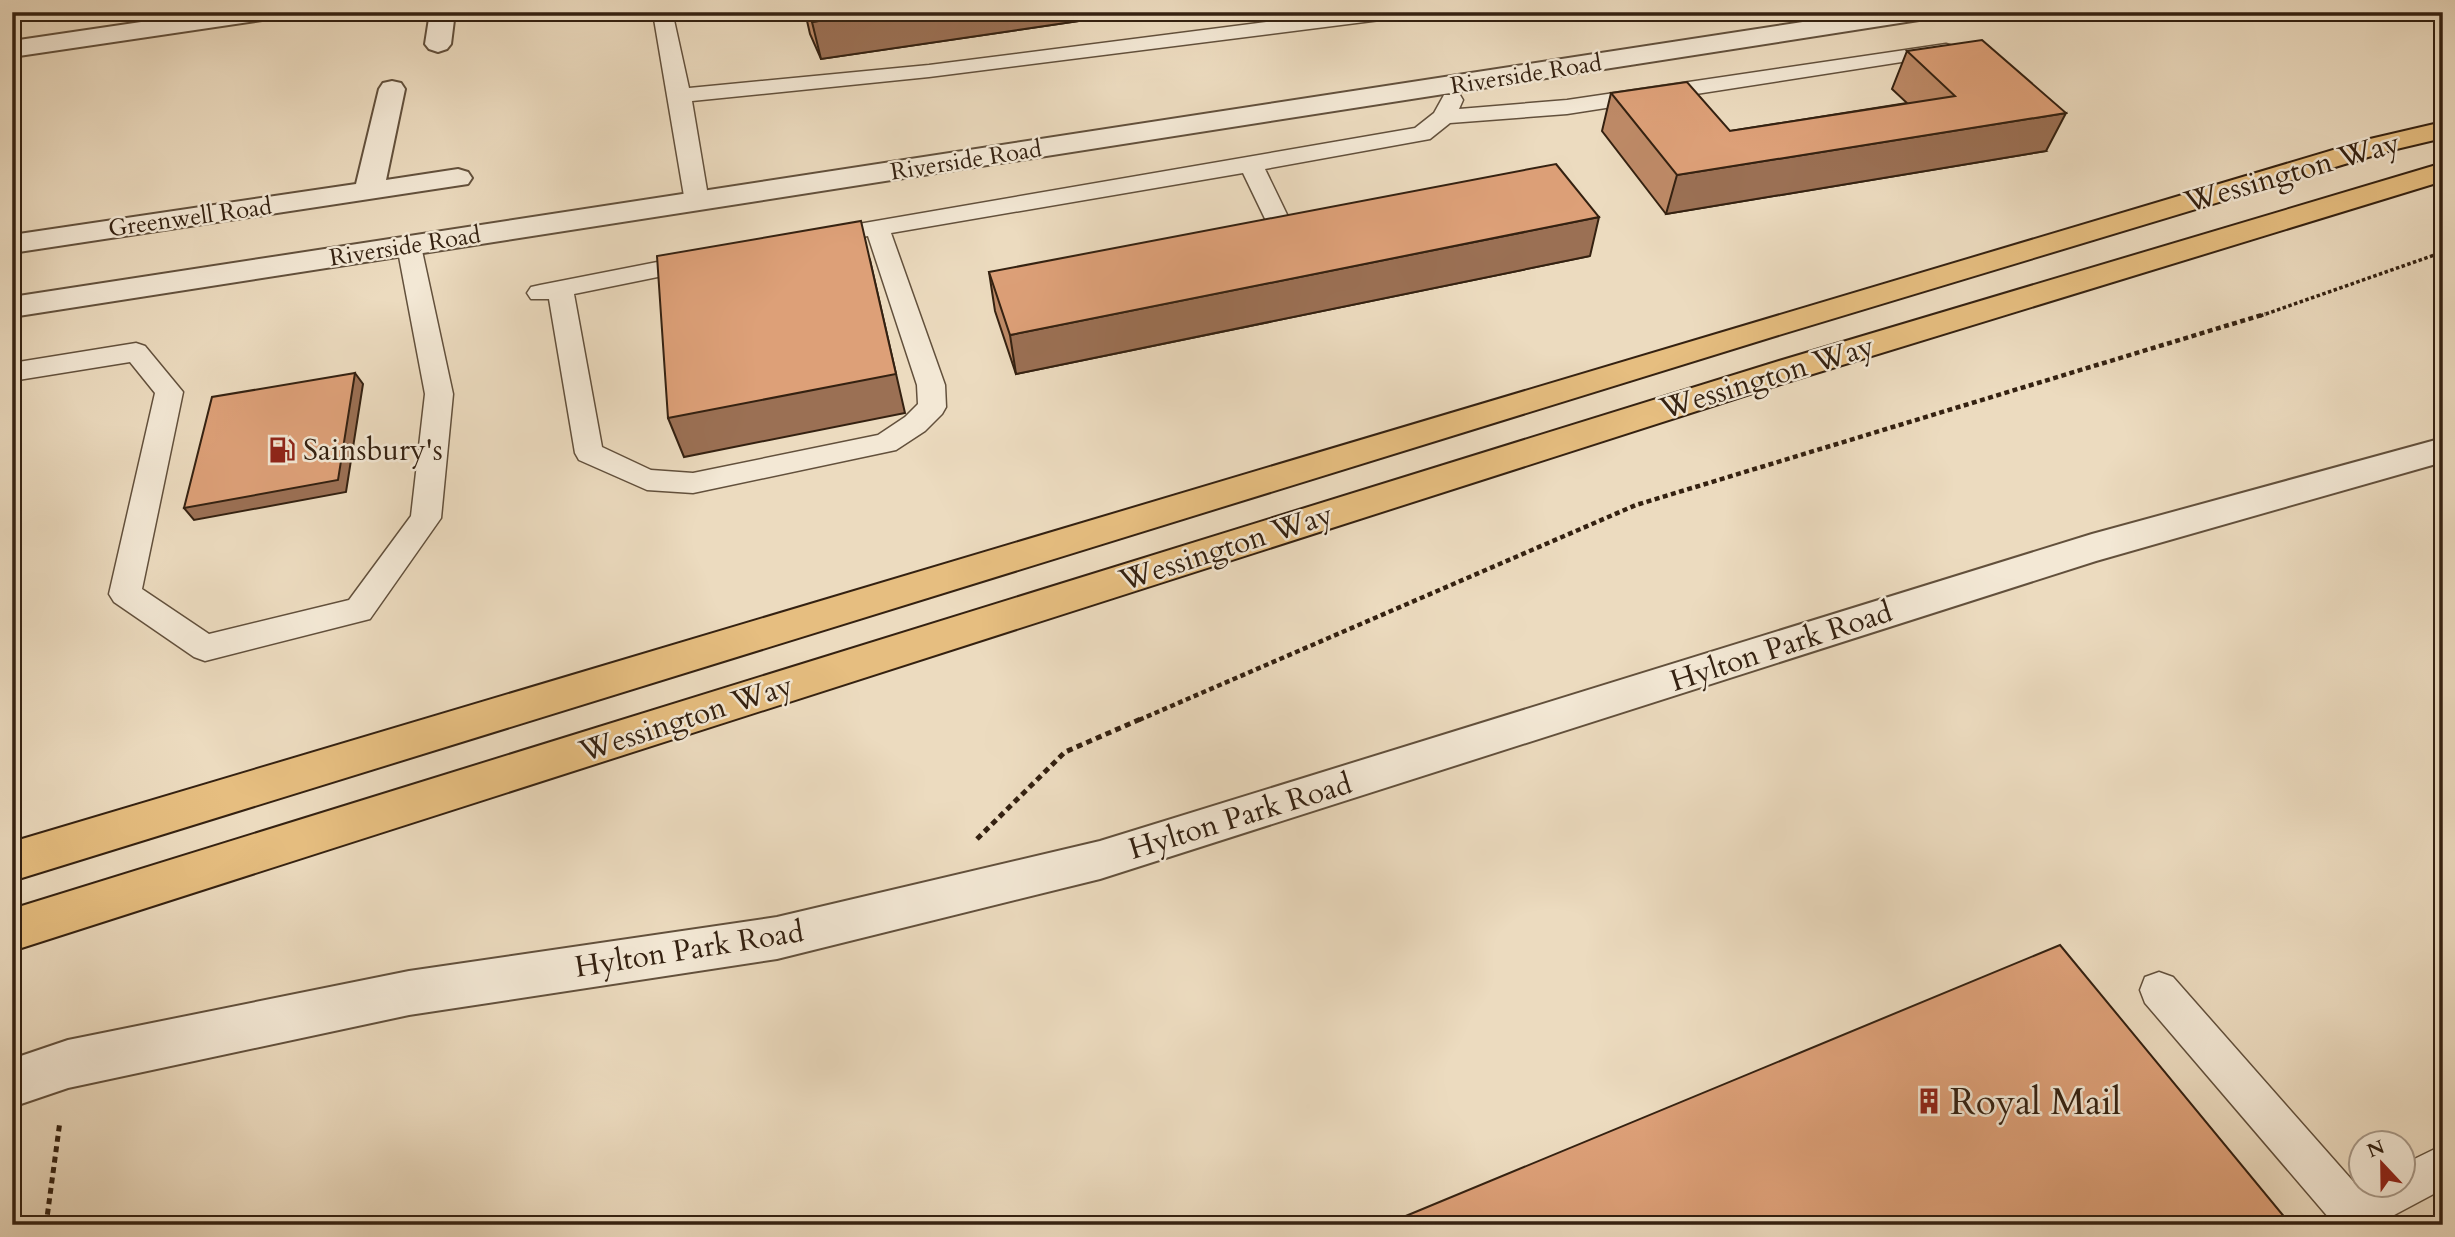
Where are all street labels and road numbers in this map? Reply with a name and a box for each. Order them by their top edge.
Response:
street label: Riverside Road [1448,46,1604,103]
street label: Wessington Way [2179,122,2405,223]
street label: Riverside Road [888,132,1044,189]
street label: Greenwell Road [106,190,274,245]
street label: Riverside Road [327,218,483,275]
street label: Wessington Way [1654,325,1879,430]
street label: Wessington Way [1113,494,1338,602]
street label: Hylton Park Road [1665,591,1897,702]
street label: Wessington Way [573,665,798,773]
street label: Hylton Park Road [1124,763,1357,870]
street label: Hylton Park Road [572,911,806,988]

